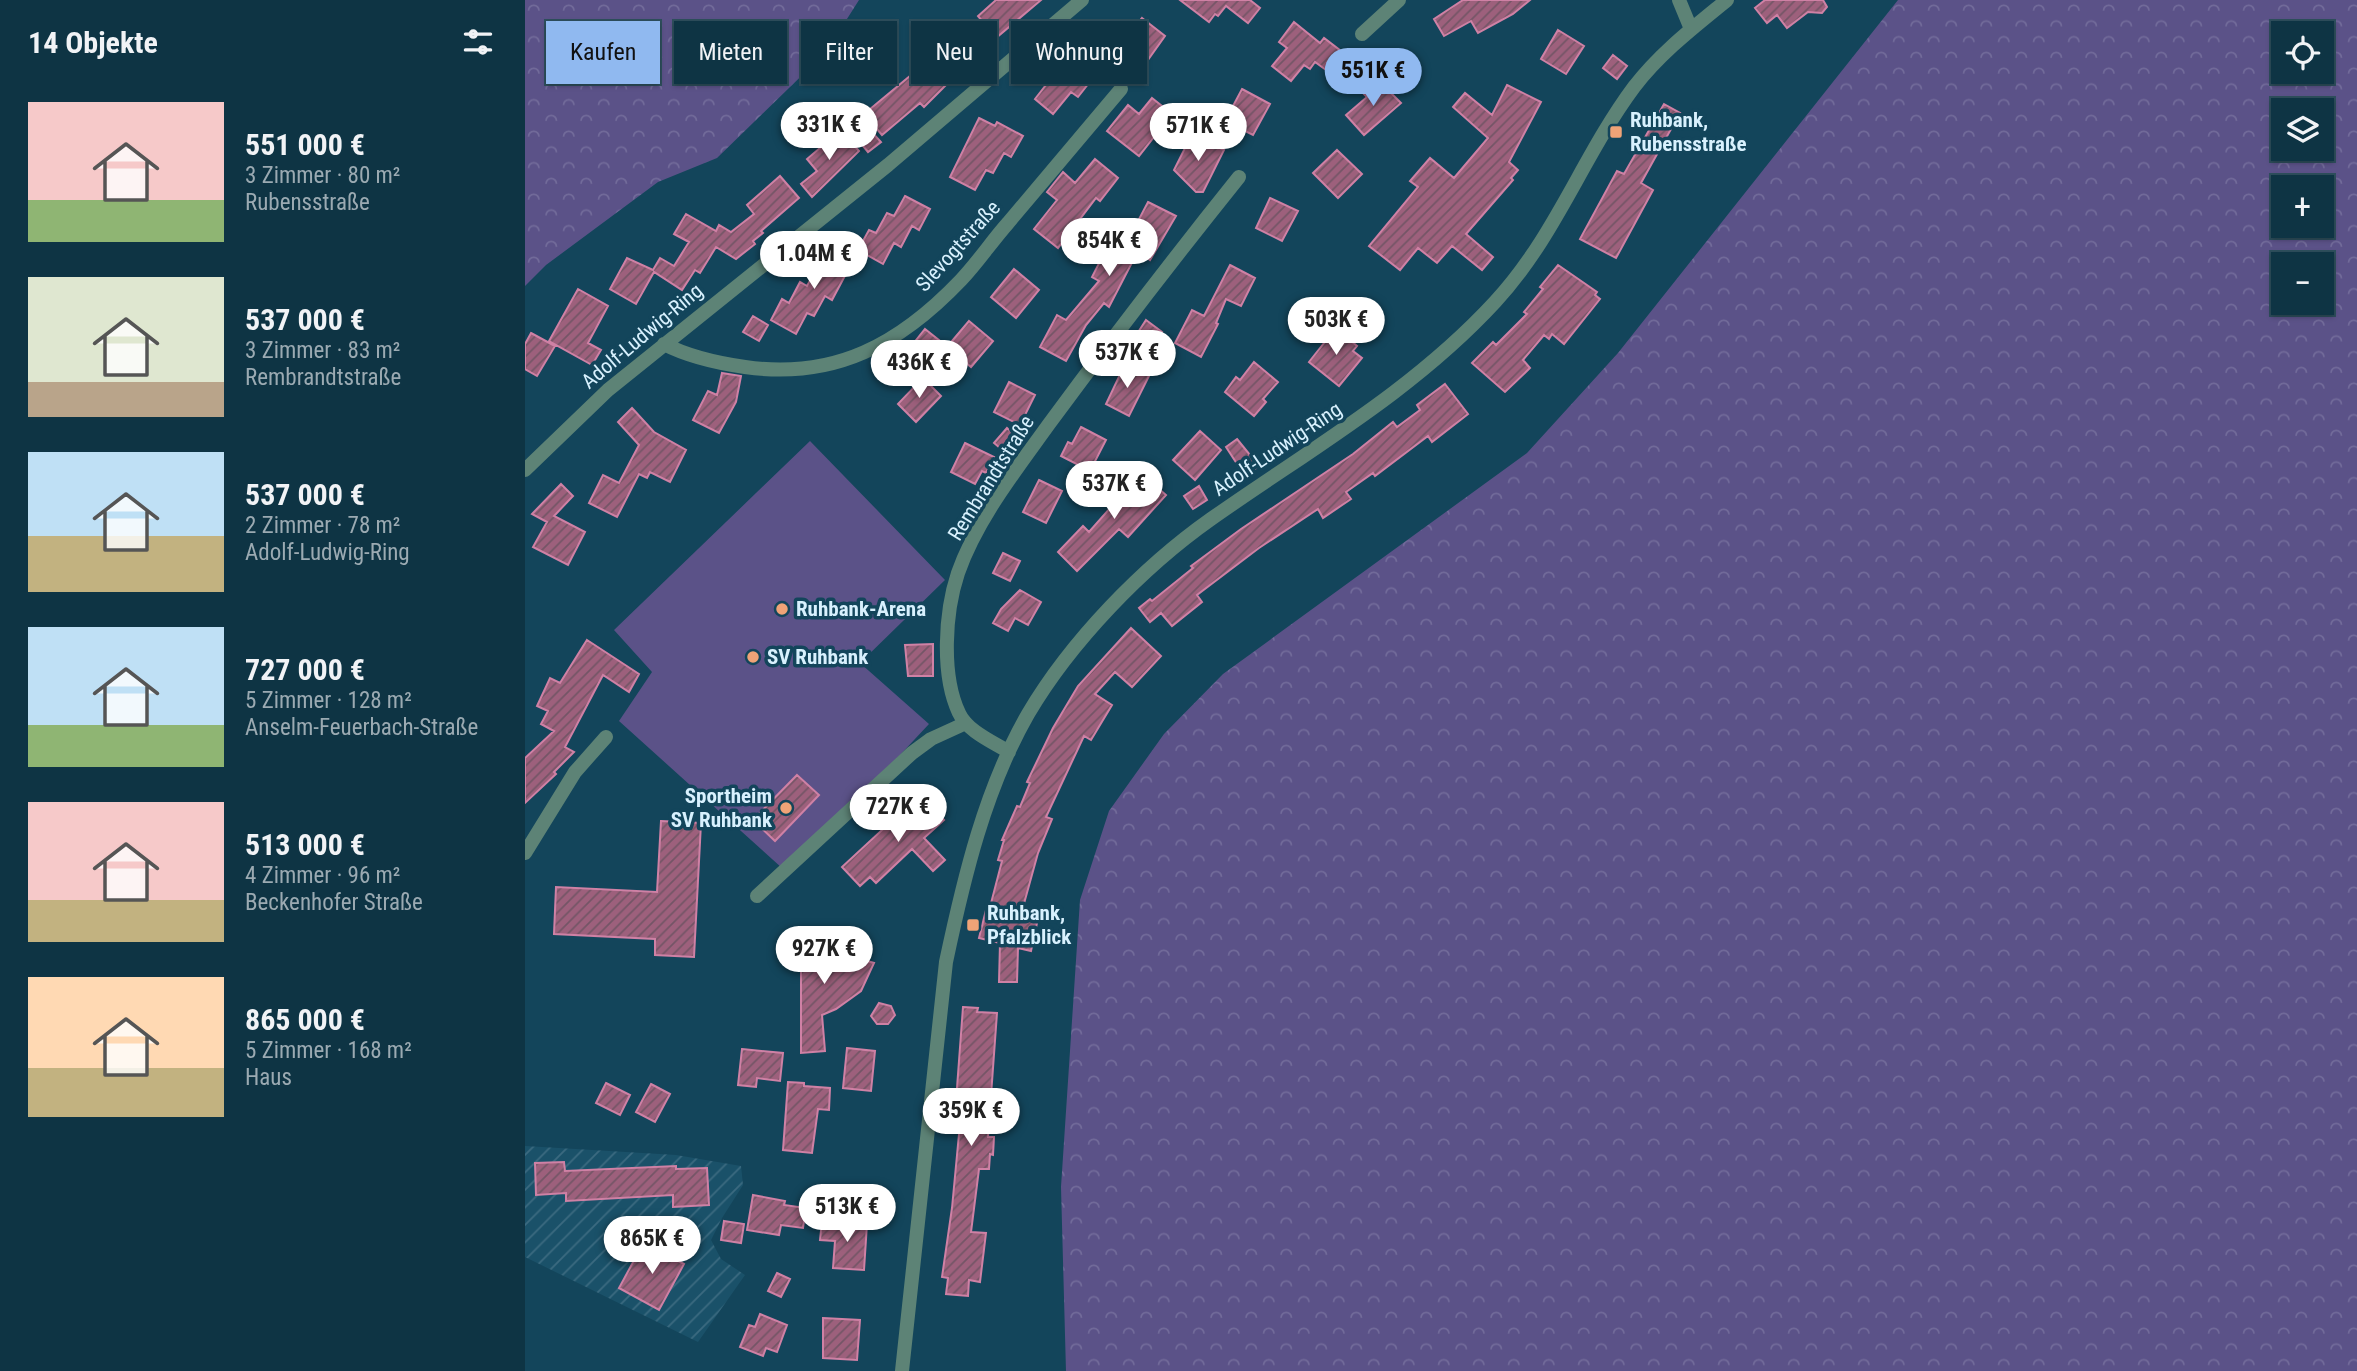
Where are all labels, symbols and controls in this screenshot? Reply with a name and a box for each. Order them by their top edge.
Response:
chip: Kaufen [546,21,660,84]
chip: Mieten [674,21,787,84]
chip: Filter [801,21,897,84]
chip: Neu [911,21,997,84]
chip: Wohnung [1011,21,1147,84]
map controls [2271,21,2334,315]
button: locate [2271,21,2334,84]
icon: filters [459,23,497,61]
text: 14 Objekte [28,25,158,60]
pin: 551K € [1316,48,1430,108]
text: 551K € [1341,57,1405,84]
button: layers [2271,98,2334,161]
pin: 331K € [772,102,886,162]
pin: 571K € [1141,104,1255,163]
place label: Ruhbank, Rubensstraße [1630,108,1747,156]
text: 331K € [797,111,861,138]
text: 571K € [1166,112,1230,139]
marker: Ruhbank, Rubensstraße [1608,124,1624,140]
text: 551 000 € [245,127,365,162]
icon: home [84,130,168,214]
text: 3 Zimmer · 80 m² [245,162,400,189]
button: + [2271,175,2334,238]
text: Rubensstraße [245,189,370,216]
street label: Slevogtstraße [911,195,1005,296]
pin: 854K € [1052,218,1166,278]
text: 854K € [1077,227,1141,254]
pin: 1.04M € [749,232,879,291]
text: 1.04M € [776,240,852,267]
button: − [2271,252,2334,315]
street label: Adolf-Ludwig-Ring [577,278,707,394]
pin: 503K € [1279,298,1393,357]
text: 537 000 € [245,302,365,337]
icon: home [84,305,168,389]
text: 503K € [1304,306,1368,333]
pin: 537K € [1070,330,1184,390]
text: 3 Zimmer · 83 m² [245,337,400,364]
text: 537K € [1095,339,1159,366]
pin: 436K € [862,340,976,400]
text: 436K € [887,349,951,376]
text: Rembrandtstraße [245,364,401,391]
street label: Adolf-Ludwig-Ring [1208,397,1346,501]
street label: Rembrandtstraße [943,411,1039,545]
pin: 537K € [1057,462,1171,521]
text: 537K € [1082,470,1146,497]
text: 537 000 € [245,477,365,512]
icon: home [84,480,168,564]
text: 2 Zimmer · 78 m² [245,512,400,539]
text: Adolf-Ludwig-Ring [245,539,410,566]
place label: Ruhbank-Arena [796,597,926,621]
marker: Ruhbank-Arena [774,601,790,617]
place label: SV Ruhbank [767,645,869,669]
marker: SV Ruhbank [745,649,761,665]
text: 727 000 € [245,652,365,687]
icon: home [84,655,168,739]
text: 5 Zimmer · 128 m² [245,687,412,714]
text: Anselm-Feuerbach-Straße [245,714,478,741]
place label: Sportheim SV Ruhbank [671,784,773,832]
pin: 727K € [841,784,955,844]
text: 727K € [866,793,930,820]
marker: Sportheim SV Ruhbank [778,800,794,816]
text: 513 000 € [245,827,365,862]
icon: home [84,830,168,914]
text: 4 Zimmer · 96 m² [245,862,400,889]
text: Beckenhofer Straße [245,889,423,916]
place label: Ruhbank, Pfalzblick [987,901,1072,949]
marker: Ruhbank, Pfalzblick [965,917,981,933]
pin: 927K € [767,926,881,986]
text: 927K € [792,935,856,962]
text: 865 000 € [245,1002,365,1037]
icon: home [84,1005,168,1089]
text: 5 Zimmer · 168 m² [245,1037,412,1064]
text: Haus [245,1064,292,1091]
pin: 359K € [914,1088,1028,1148]
text: 359K € [939,1097,1003,1124]
pin: 513K € [790,1184,904,1244]
text: 513K € [815,1193,879,1220]
pin: 865K € [595,1216,709,1276]
text: 865K € [620,1225,684,1252]

